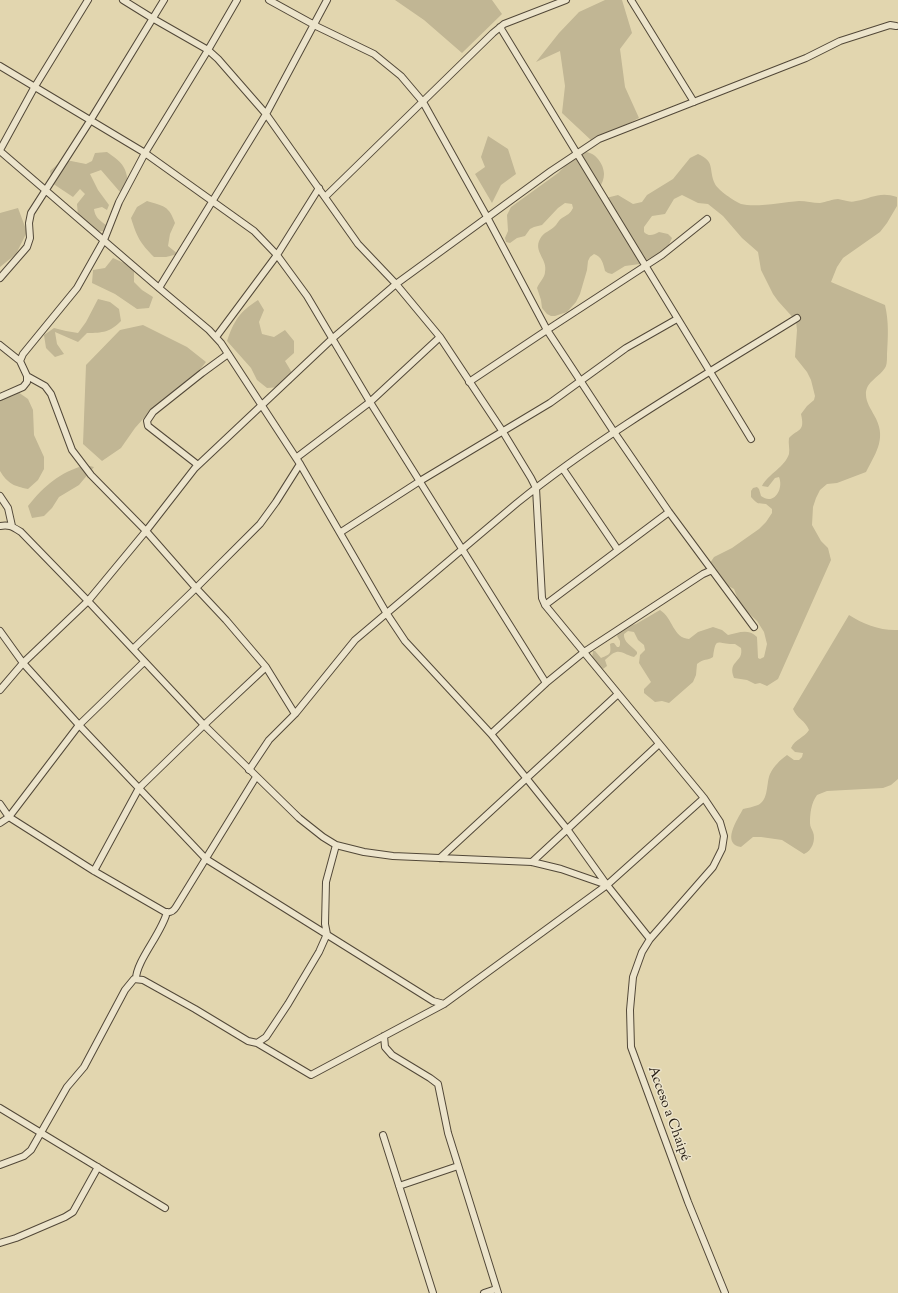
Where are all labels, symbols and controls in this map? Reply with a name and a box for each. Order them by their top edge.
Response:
street label: Acceso a Chaipé [643,1064,693,1164]

